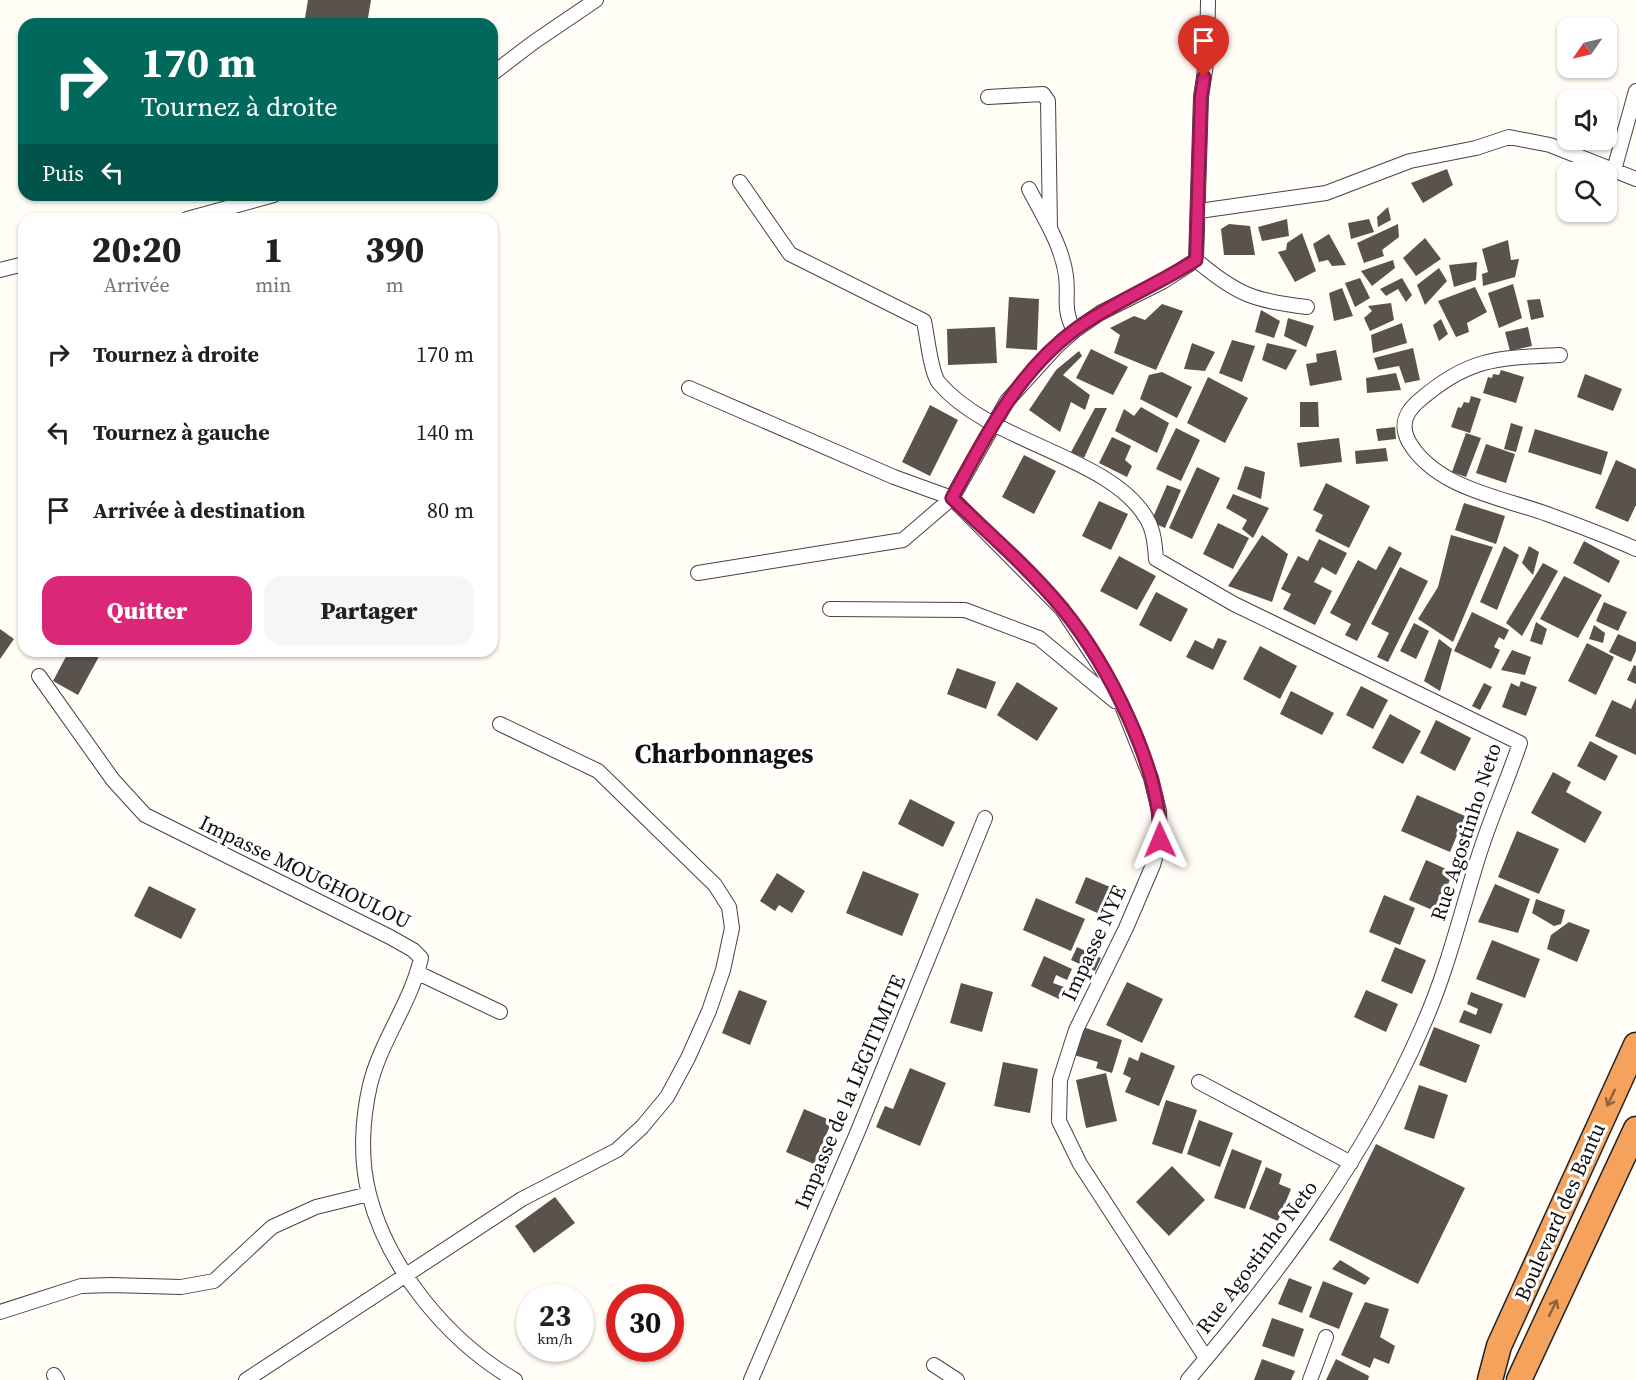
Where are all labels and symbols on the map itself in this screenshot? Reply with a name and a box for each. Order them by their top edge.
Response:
pin [1178,15,1229,77]
north arrow [1557,18,1617,78]
district label: Charbonnages [634,735,814,772]
street label: Rue Agostinho Neto [1423,739,1508,925]
street label: Impasse MOUGHOULOU [195,808,416,935]
position arrow [1128,808,1192,872]
street label: Impasse NYE [1054,880,1133,1005]
street label: Impasse de la LEGITIMITE [787,970,912,1213]
one-way arrow [1605,1089,1617,1107]
street label: Boulevard des Bantu [1507,1118,1612,1305]
street label: Rue Agostinho Neto [1189,1174,1324,1339]
speed limit sign: 30 [606,1284,684,1362]
one-way arrow [1547,1299,1559,1317]

